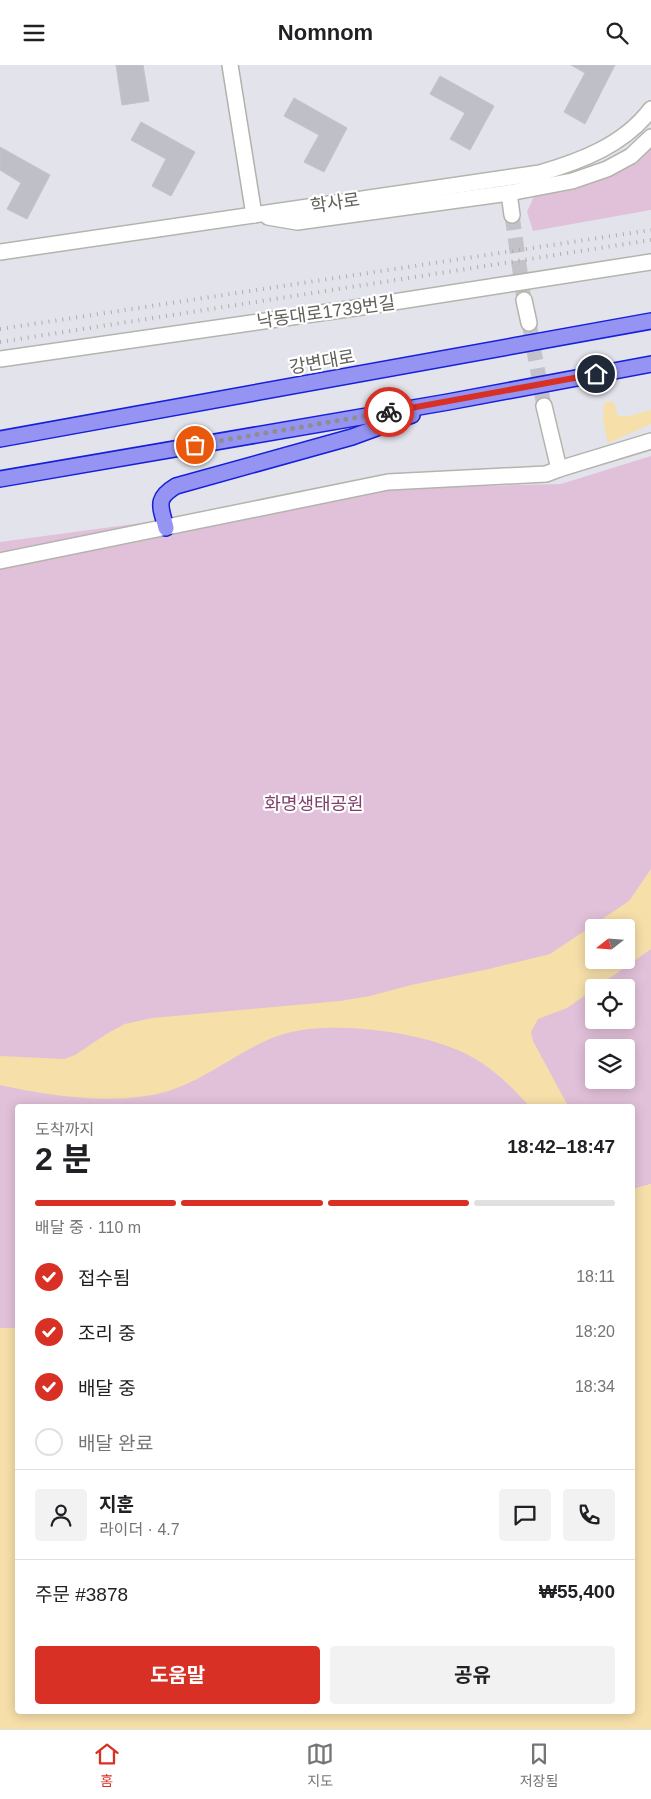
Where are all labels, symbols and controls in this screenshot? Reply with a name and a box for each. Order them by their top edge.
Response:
icon: menu [20,19,48,47]
icon: search [603,19,631,47]
text: Nomnom [278,20,373,45]
street label: 학사로 [309,190,361,216]
street label: 낙동대로1739번길 [256,292,396,332]
street label: 강변대로 [288,346,356,378]
pin [575,353,617,395]
icon: home [582,360,610,388]
courier [364,387,414,437]
icon: bike [375,398,403,426]
pin [174,424,216,466]
icon: bag [181,431,209,459]
park label: 화명생태공원 [264,794,364,814]
north arrow [585,919,635,969]
map controls [585,919,635,1089]
button: locate [585,979,635,1029]
button: layers [585,1039,635,1089]
text: 도착까지 [35,1121,94,1138]
text: 18:42–18:47 [507,1136,615,1157]
text: 2 분 [35,1141,91,1177]
text: 배달 중 · 110 m [35,1219,141,1236]
icon: check [35,1263,63,1291]
text: 접수됨 [78,1268,130,1289]
text: 18:11 [576,1268,615,1285]
icon: check [35,1318,63,1346]
text: 조리 중 [78,1323,136,1344]
text: 18:20 [575,1323,615,1340]
icon: check [35,1373,63,1401]
text: 배달 중 [78,1378,136,1399]
text: 18:34 [575,1378,615,1395]
text: 배달 완료 [78,1433,153,1454]
button: person [35,1489,87,1541]
button: chat [499,1489,551,1541]
button: phone [563,1489,615,1541]
text: 지훈 [99,1494,134,1515]
text: 라이더 · 4.7 [99,1521,180,1538]
text: ₩55,400 [539,1581,615,1602]
text: 주문 #3878 [35,1584,128,1605]
button: 도움말 [35,1646,320,1704]
button: 공유 [330,1646,615,1704]
tab: 홈 [93,1740,121,1790]
tab: 지도 [306,1740,334,1790]
tab: 저장됨 [520,1740,558,1790]

